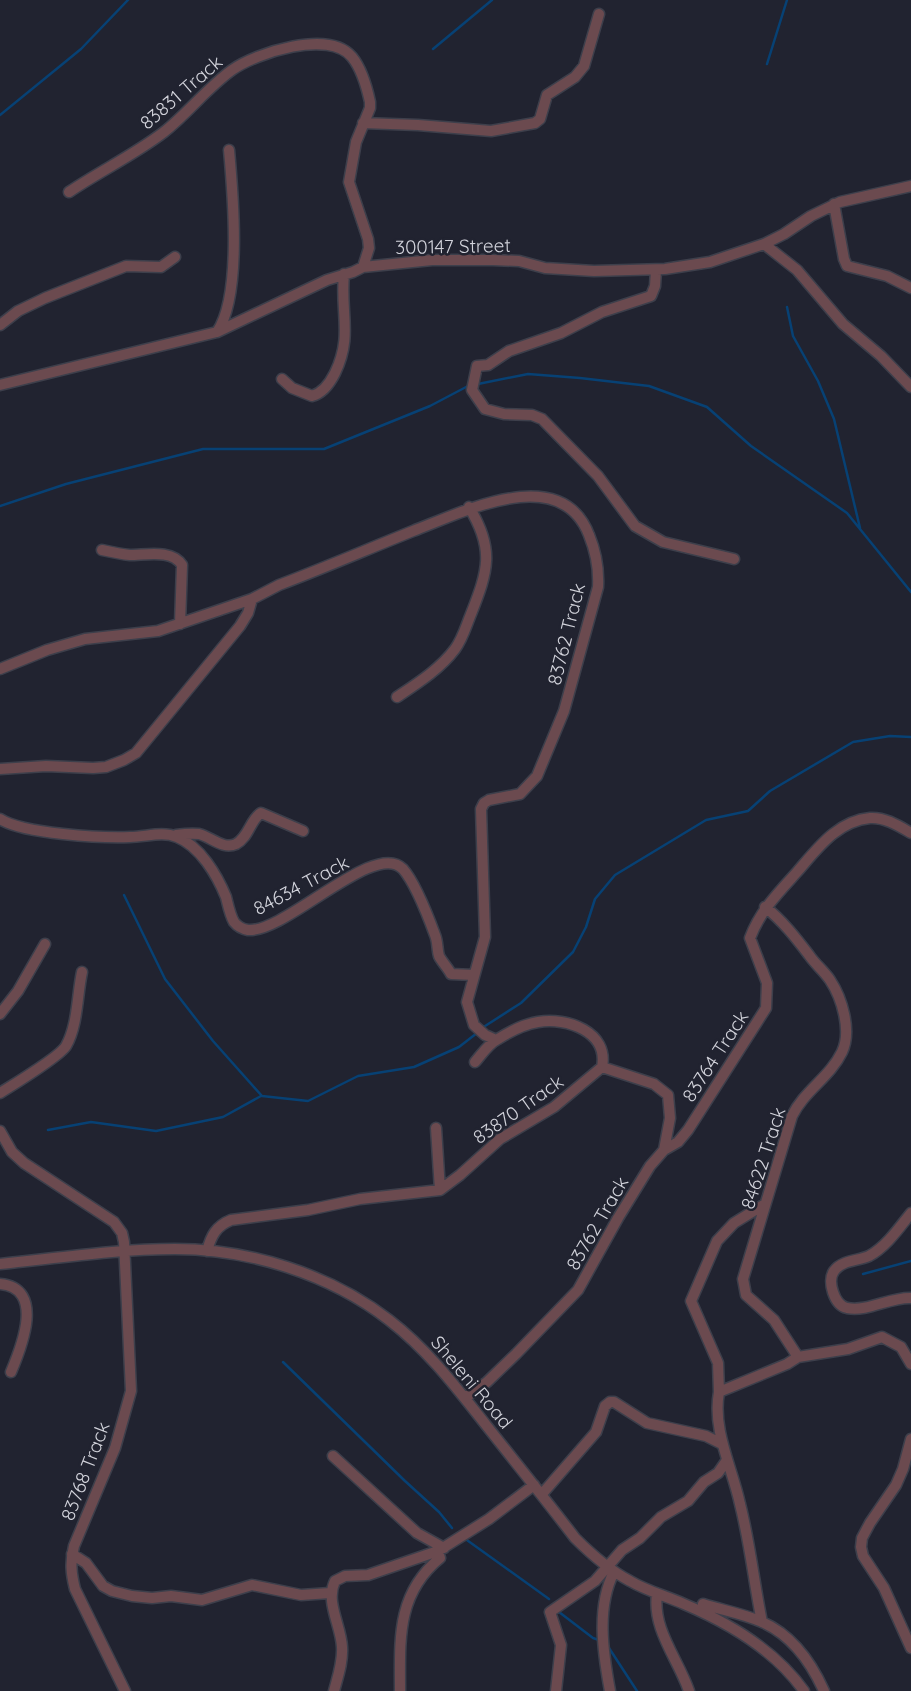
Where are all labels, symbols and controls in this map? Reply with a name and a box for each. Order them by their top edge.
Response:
street label: 83831 Track [135,50,227,134]
street label: 300147 Street [395,233,511,259]
street label: 83762 Track [542,581,590,687]
street label: 84634 Track [249,850,353,920]
street label: 83764 Track [677,1006,753,1106]
street label: 83870 Track [468,1069,568,1149]
street label: 84622 Track [735,1104,791,1212]
street label: 83762 Track [561,1172,633,1274]
street label: Sheleni Road [426,1330,518,1434]
street label: 83768 Track [55,1418,115,1524]

